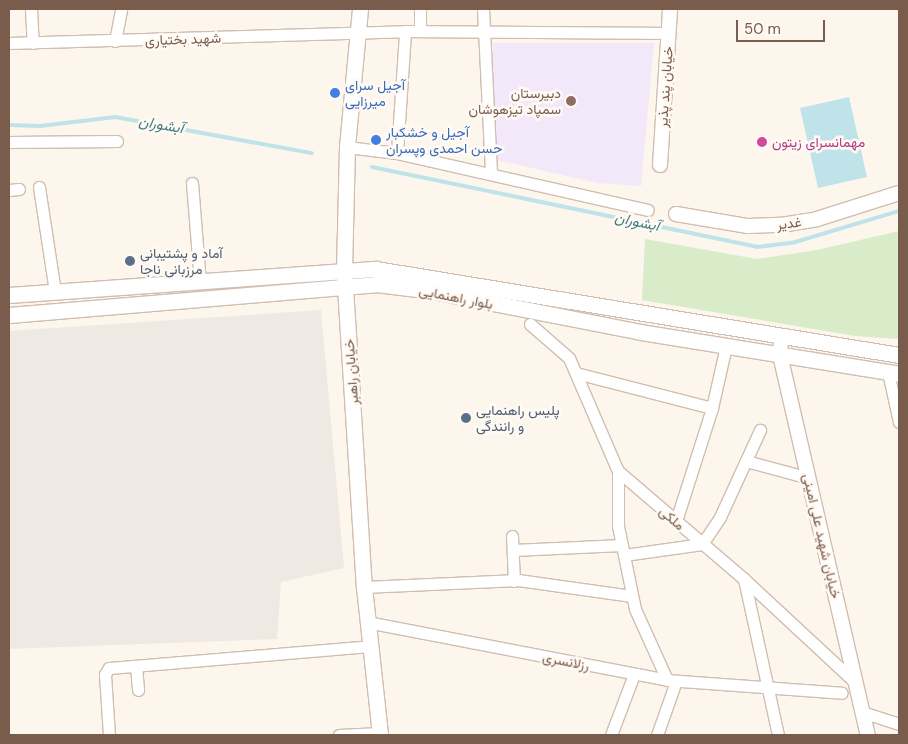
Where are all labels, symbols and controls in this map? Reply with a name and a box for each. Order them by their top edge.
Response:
scale bar [738,10,827,42]
text: 50 m [744,19,781,39]
street label: شهید بختیاری [145,29,221,49]
street label: خیابان پند پذیر [654,46,676,128]
place label: آجیل سرای میرزایی [345,77,405,110]
place label: دبیرستان سمپاد تیزهوشان [468,85,561,118]
marker: آجیل سرای میرزایی [329,87,341,99]
marker: دبیرستان سمپاد تیزهوشان [565,95,577,107]
water label: آبشوران [137,112,185,138]
place label: آجیل و خشکبار حسن احمدی وپسران [386,124,502,156]
marker: آجیل و خشکبار حسن احمدی وپسران [370,134,382,146]
place label: مهمانسرای زیتون [772,134,865,150]
marker: مهمانسرای زیتون [756,136,768,148]
water label: آبشوران [613,209,661,235]
street label: غدیر [776,213,802,233]
place label: آماد و پشتیبانی مرزبانی ناجا [140,245,223,278]
marker: آماد و پشتیبانی مرزبانی ناجا [124,255,136,267]
street label: بلوار راهنمایی [418,282,494,312]
street label: خیابان راهبر [340,338,362,406]
place label: پلیس راهنمایی و رانندگی [476,402,560,434]
marker: پلیس راهنمایی و رانندگی [460,412,472,424]
street label: خیابان شهید علی امینی [799,472,845,600]
street label: ملکی [656,502,688,534]
street label: رزلانسری [541,648,591,674]

